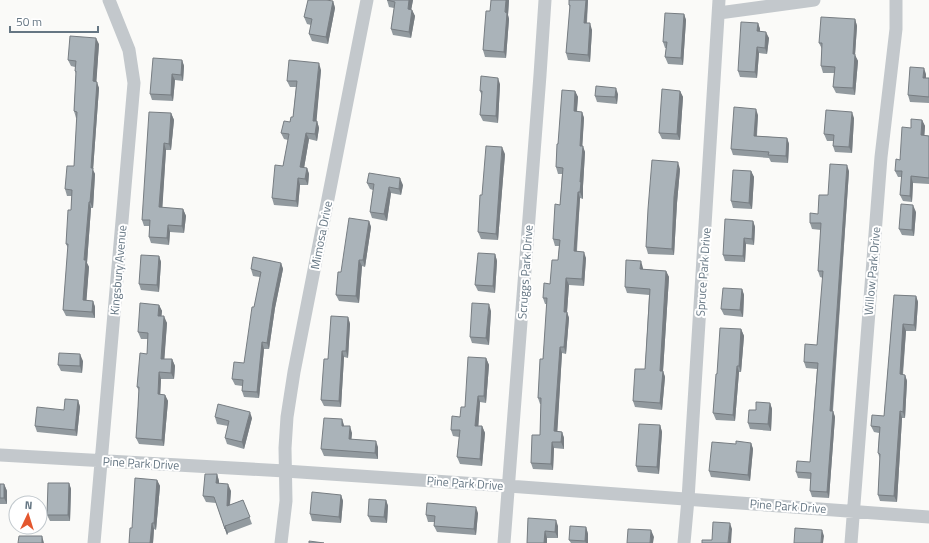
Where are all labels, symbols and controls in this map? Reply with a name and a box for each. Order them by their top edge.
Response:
scale bar [10,8,98,34]
text: 50 m [16,12,42,31]
street label: Mimosa Drive [305,199,337,271]
street label: Kingsbury Avenue [105,224,131,316]
street label: Scruggs Park Drive [512,224,538,320]
street label: Willow Park Drive [859,226,885,316]
street label: Spruce Park Drive [690,227,716,317]
street label: Pine Park Drive [102,452,180,474]
street label: Pine Park Drive [426,471,504,495]
street label: Pine Park Drive [749,494,827,518]
north arrow [8,495,48,535]
text: N [24,497,33,513]

